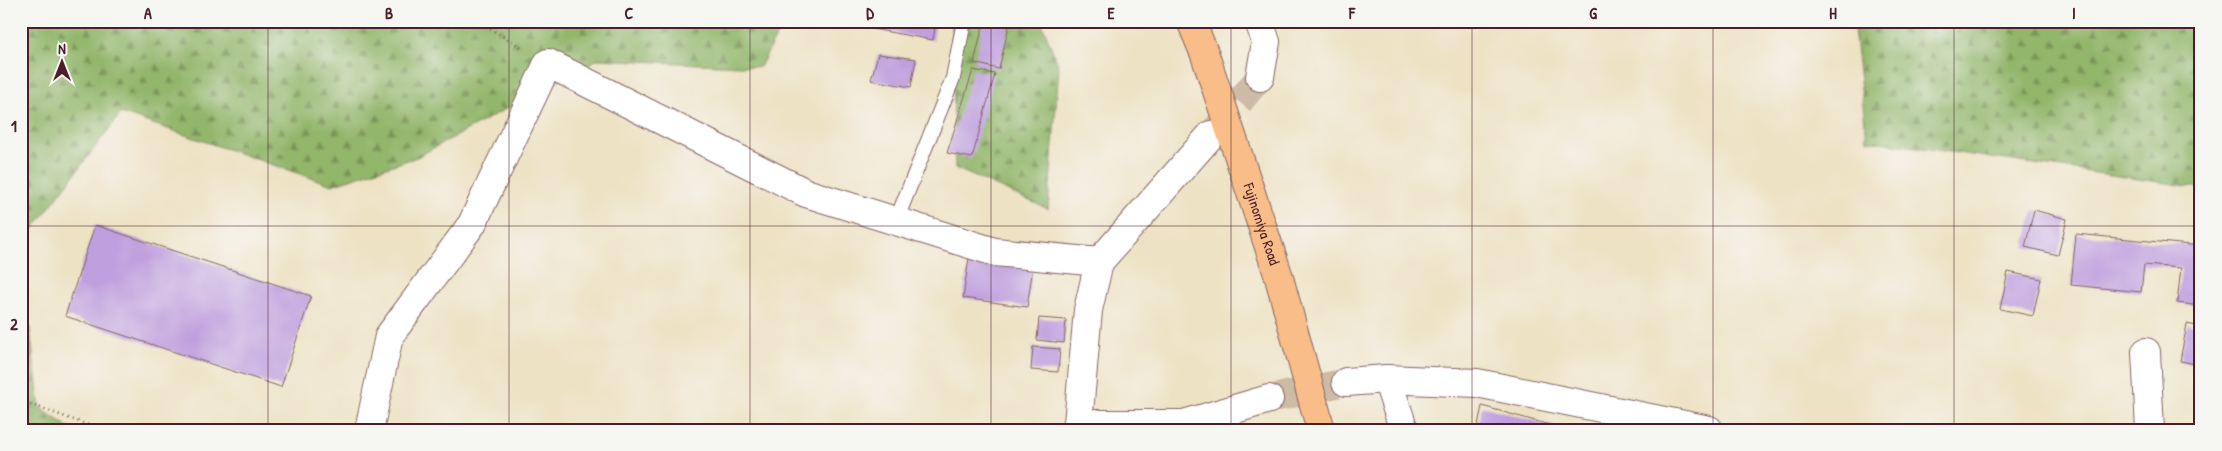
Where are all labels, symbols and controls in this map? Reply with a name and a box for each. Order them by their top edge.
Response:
text: A [144,2,152,24]
text: B [385,2,393,24]
text: C [625,2,634,24]
text: D [866,2,874,24]
text: E [1107,2,1115,24]
text: F [1348,2,1356,24]
text: G [1589,2,1597,24]
text: H [1829,2,1837,24]
text: I [2072,2,2076,24]
north arrow [38,38,88,88]
text: N [58,39,66,58]
text: 1 [11,115,17,137]
street label: Fujinomiya Road [1238,179,1285,268]
text: 2 [10,313,18,335]

